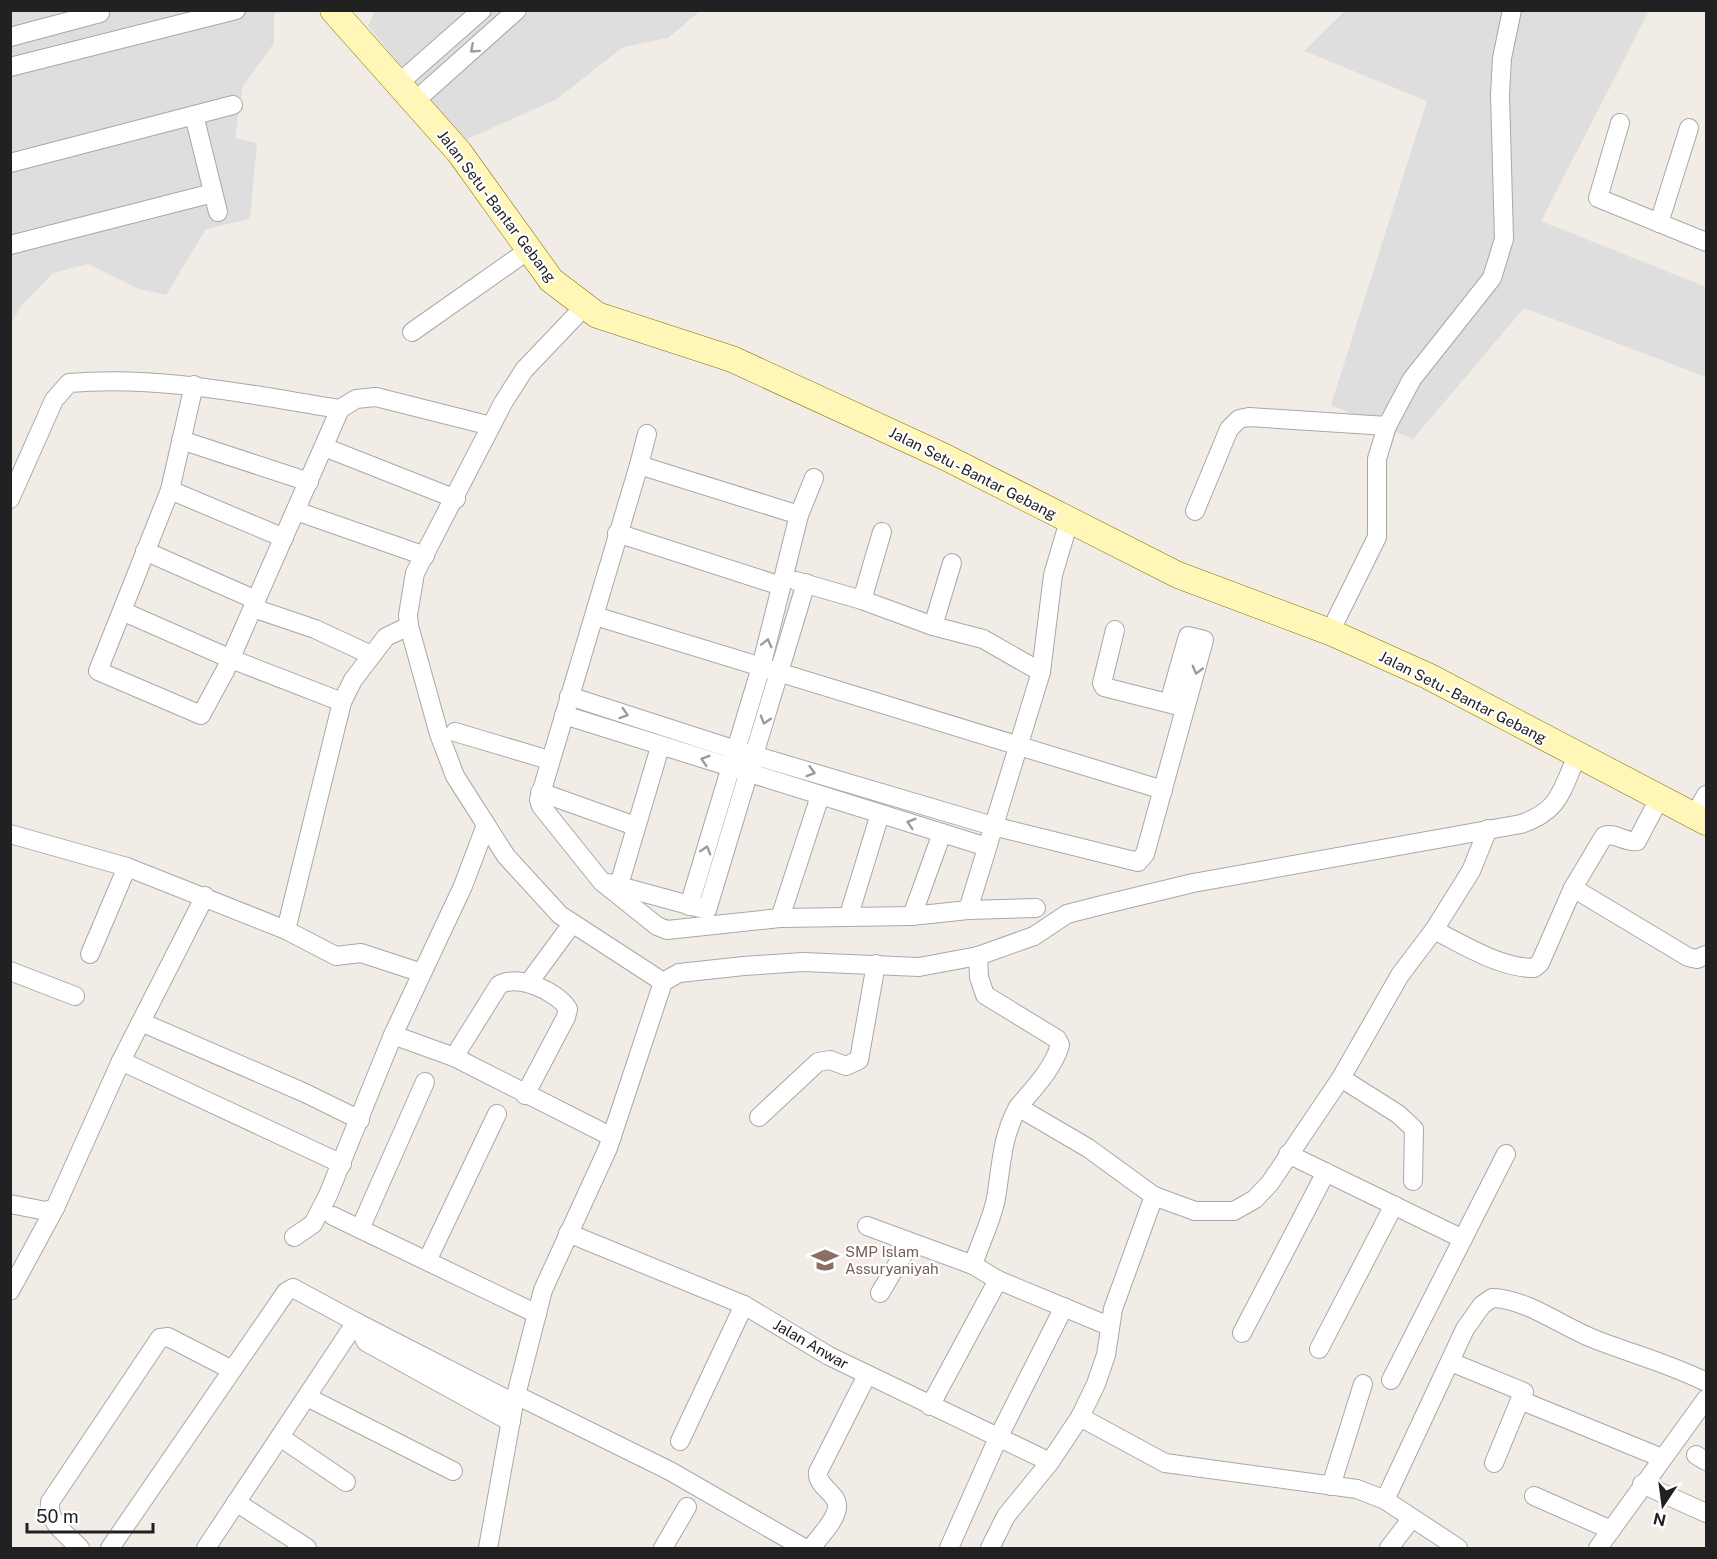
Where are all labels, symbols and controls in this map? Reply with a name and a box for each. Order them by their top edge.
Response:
one-way arrow [470,42,481,53]
street label: Jalan Setu - Bantar Gebang [434,127,560,285]
street label: Jalan Setu - Bantar Gebang [886,423,1060,523]
one-way arrow [760,638,773,648]
street label: Jalan Setu - Bantar Gebang [1376,647,1550,747]
one-way arrow [1191,665,1204,675]
one-way arrow [618,707,629,719]
one-way arrow [760,714,772,725]
one-way arrow [700,755,710,767]
one-way arrow [805,765,816,777]
one-way arrow [906,818,917,830]
one-way arrow [699,845,711,856]
place label: SMP Islam Assuryaniyah [845,1243,939,1277]
school or university icon: SMP Islam Assuryaniyah [810,1245,840,1275]
street label: Jalan Anwar [770,1316,852,1372]
north arrow [1633,1475,1693,1535]
scale bar [27,1496,153,1534]
text: 50 m [36,1506,79,1527]
text: N [1652,1508,1668,1530]

